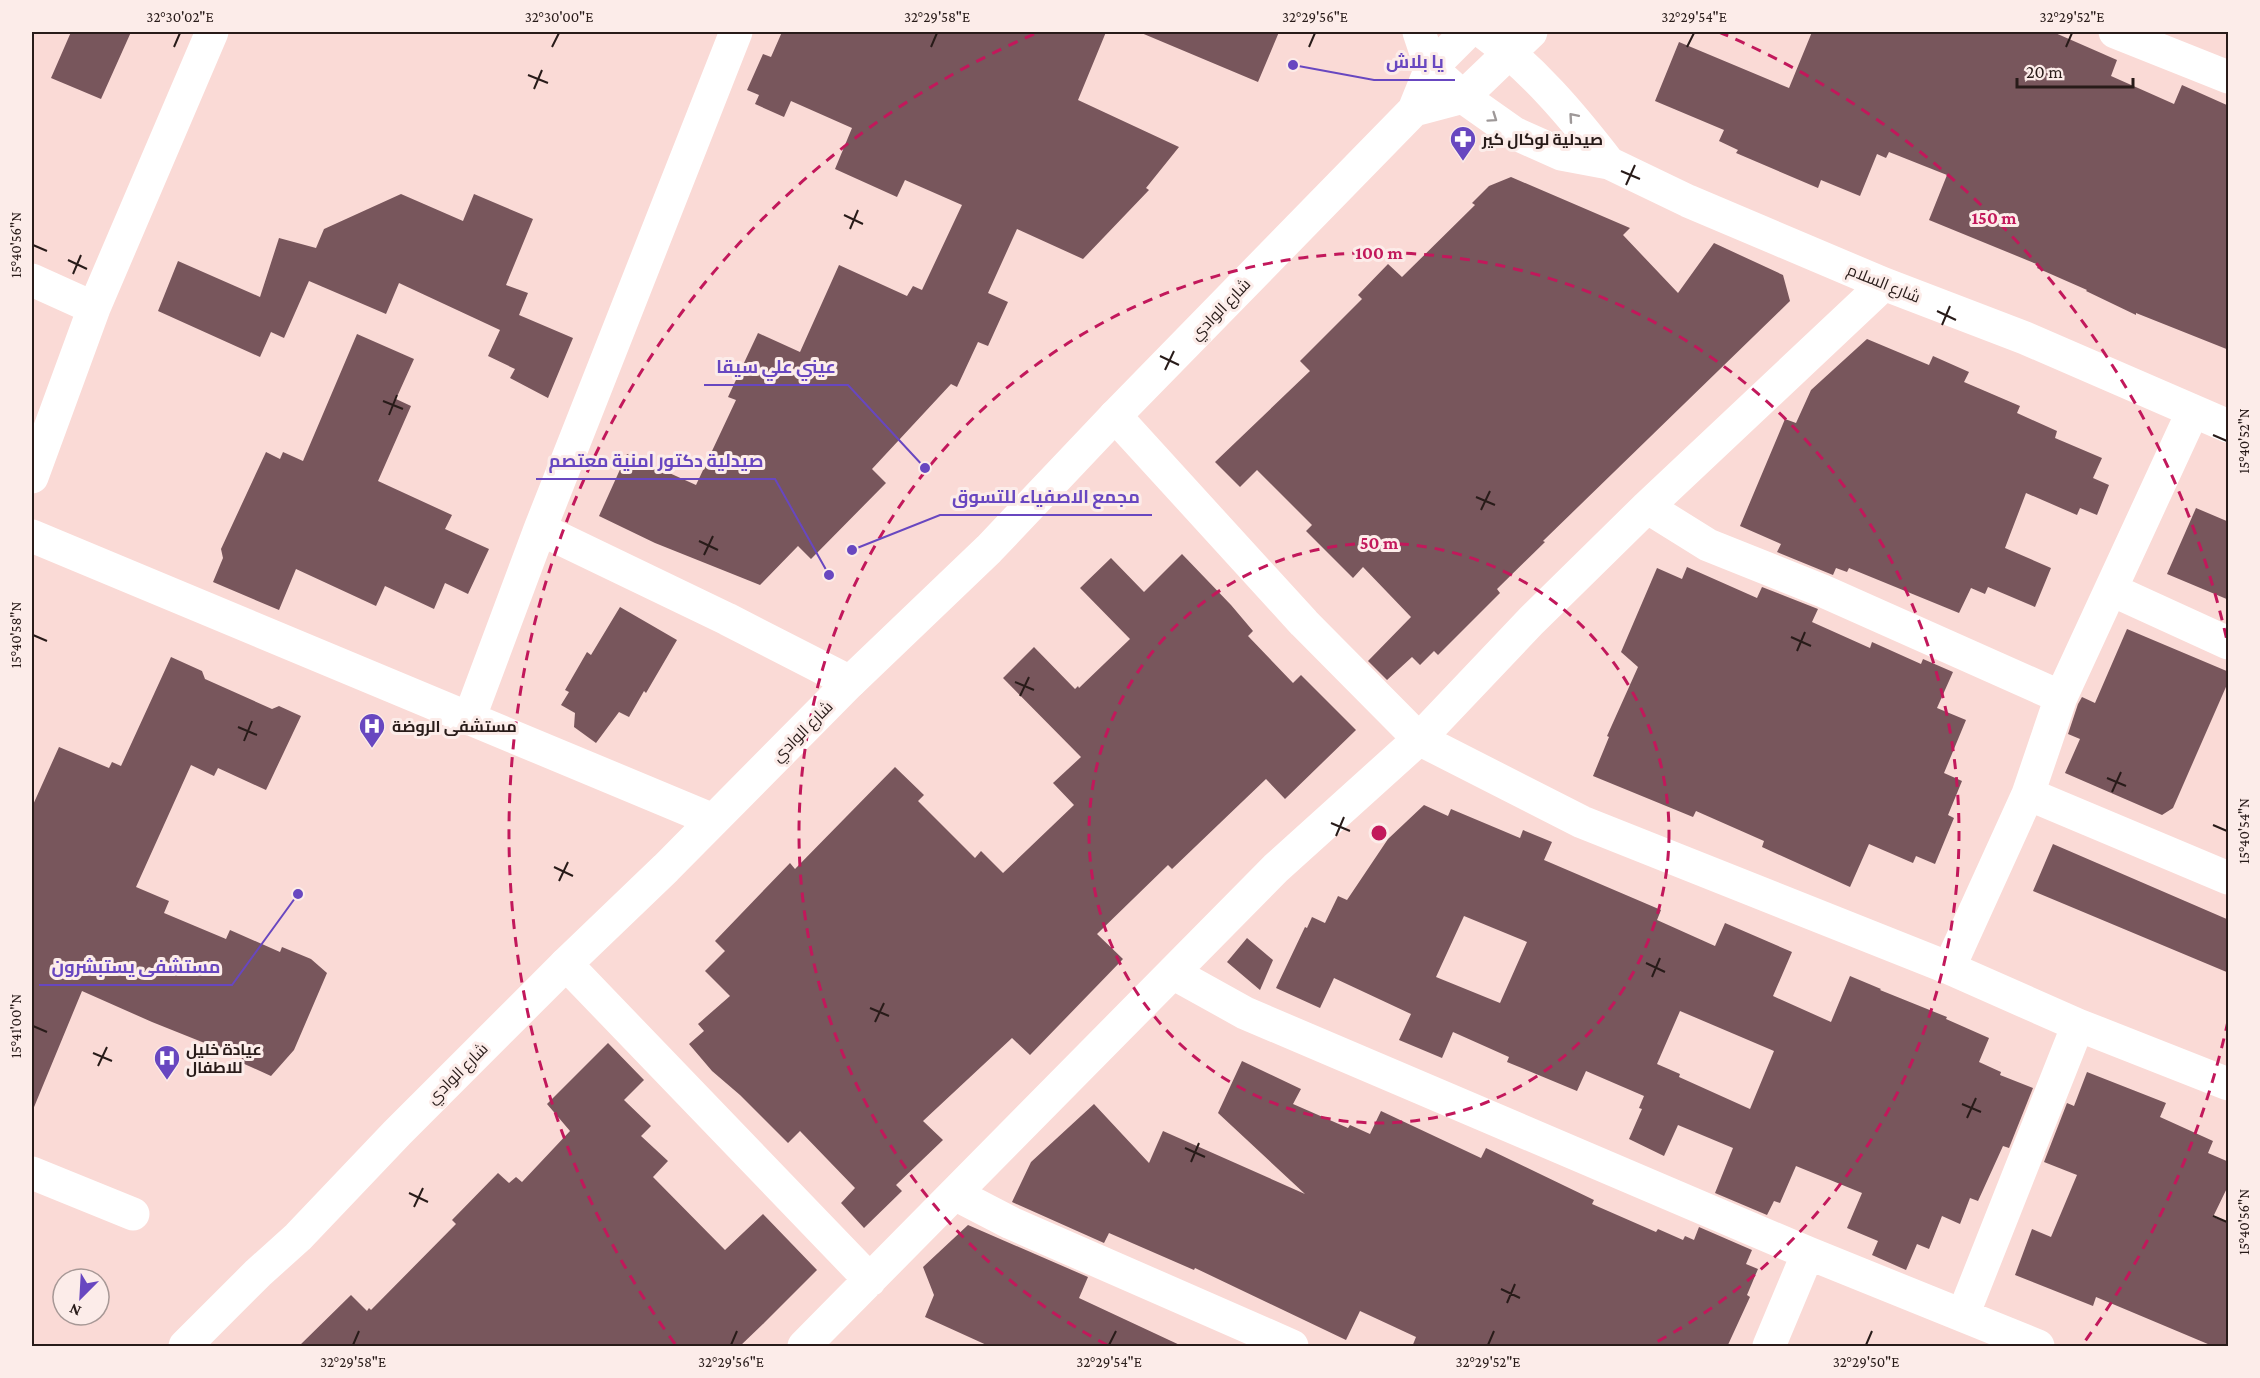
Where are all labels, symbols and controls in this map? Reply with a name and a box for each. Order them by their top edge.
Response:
text: 32°30'02"E [146,9,214,25]
text: 32°30'00"E [525,9,593,25]
text: 32°29'58"E [904,9,970,25]
text: 32°29'56"E [1282,9,1348,25]
text: 32°29'54"E [1661,9,1727,25]
text: 32°29'52"E [2040,9,2104,25]
callout: يا بلاش [1374,44,1455,80]
scale bar [2017,51,2132,89]
text: يا بلاش [1386,52,1444,73]
text: 20 m [2026,62,2063,82]
one-way arrow [1486,111,1497,122]
one-way arrow [1569,113,1580,124]
pharmacy icon: صيدلية لوكال كير [1448,124,1478,162]
place label: صيدلية لوكال كير [1481,131,1603,149]
text: 150 m [1971,208,2017,228]
text: 15°40'56"N [8,212,24,278]
text: 100 m [1355,243,1403,263]
street label: شارع السلام [1844,261,1923,309]
street label: شارع الوادي [1187,275,1257,347]
callout: عيني علي سيقا [704,349,848,385]
text: عيني علي سيقا [716,357,836,382]
text: 15°40'52"N [2236,408,2252,474]
callout: صيدلية دكتور امنية معتصم [536,443,775,479]
text: صيدلية دكتور امنية معتصم [549,451,763,473]
callout: مجمع الاصفياء للتسوق [940,479,1152,515]
text: مجمع الاصفياء للتسوق [952,487,1140,509]
text: 50 m [1360,533,1399,553]
text: 15°40'58"N [8,602,24,668]
street label: شارع الوادي [769,698,840,769]
hospital icon: مستشفى الروضة [357,711,387,749]
place label: مستشفى الروضة [392,718,517,736]
text: 15°40'54"N [2236,798,2252,864]
centre of rings [1369,823,1389,843]
callout: مستشفى يستبشرون [39,949,232,985]
text: مستشفى يستبشرون [52,957,220,978]
text: 15°41'00"N [8,994,24,1058]
street label: شارع الوادي [424,1040,495,1111]
place label: عيادة خليل للاطفال [186,1041,262,1077]
hospital icon: عيادة خليل للاطفال [152,1043,182,1081]
text: 15°40'56"N [2236,1189,2252,1255]
north arrow [51,1267,111,1327]
text: N [67,1300,84,1320]
text: 32°29'58"E [320,1354,386,1370]
text: 32°29'56"E [698,1354,764,1370]
text: 32°29'54"E [1076,1354,1142,1370]
text: 32°29'52"E [1456,1354,1520,1370]
text: 32°29'50"E [1833,1354,1899,1370]

